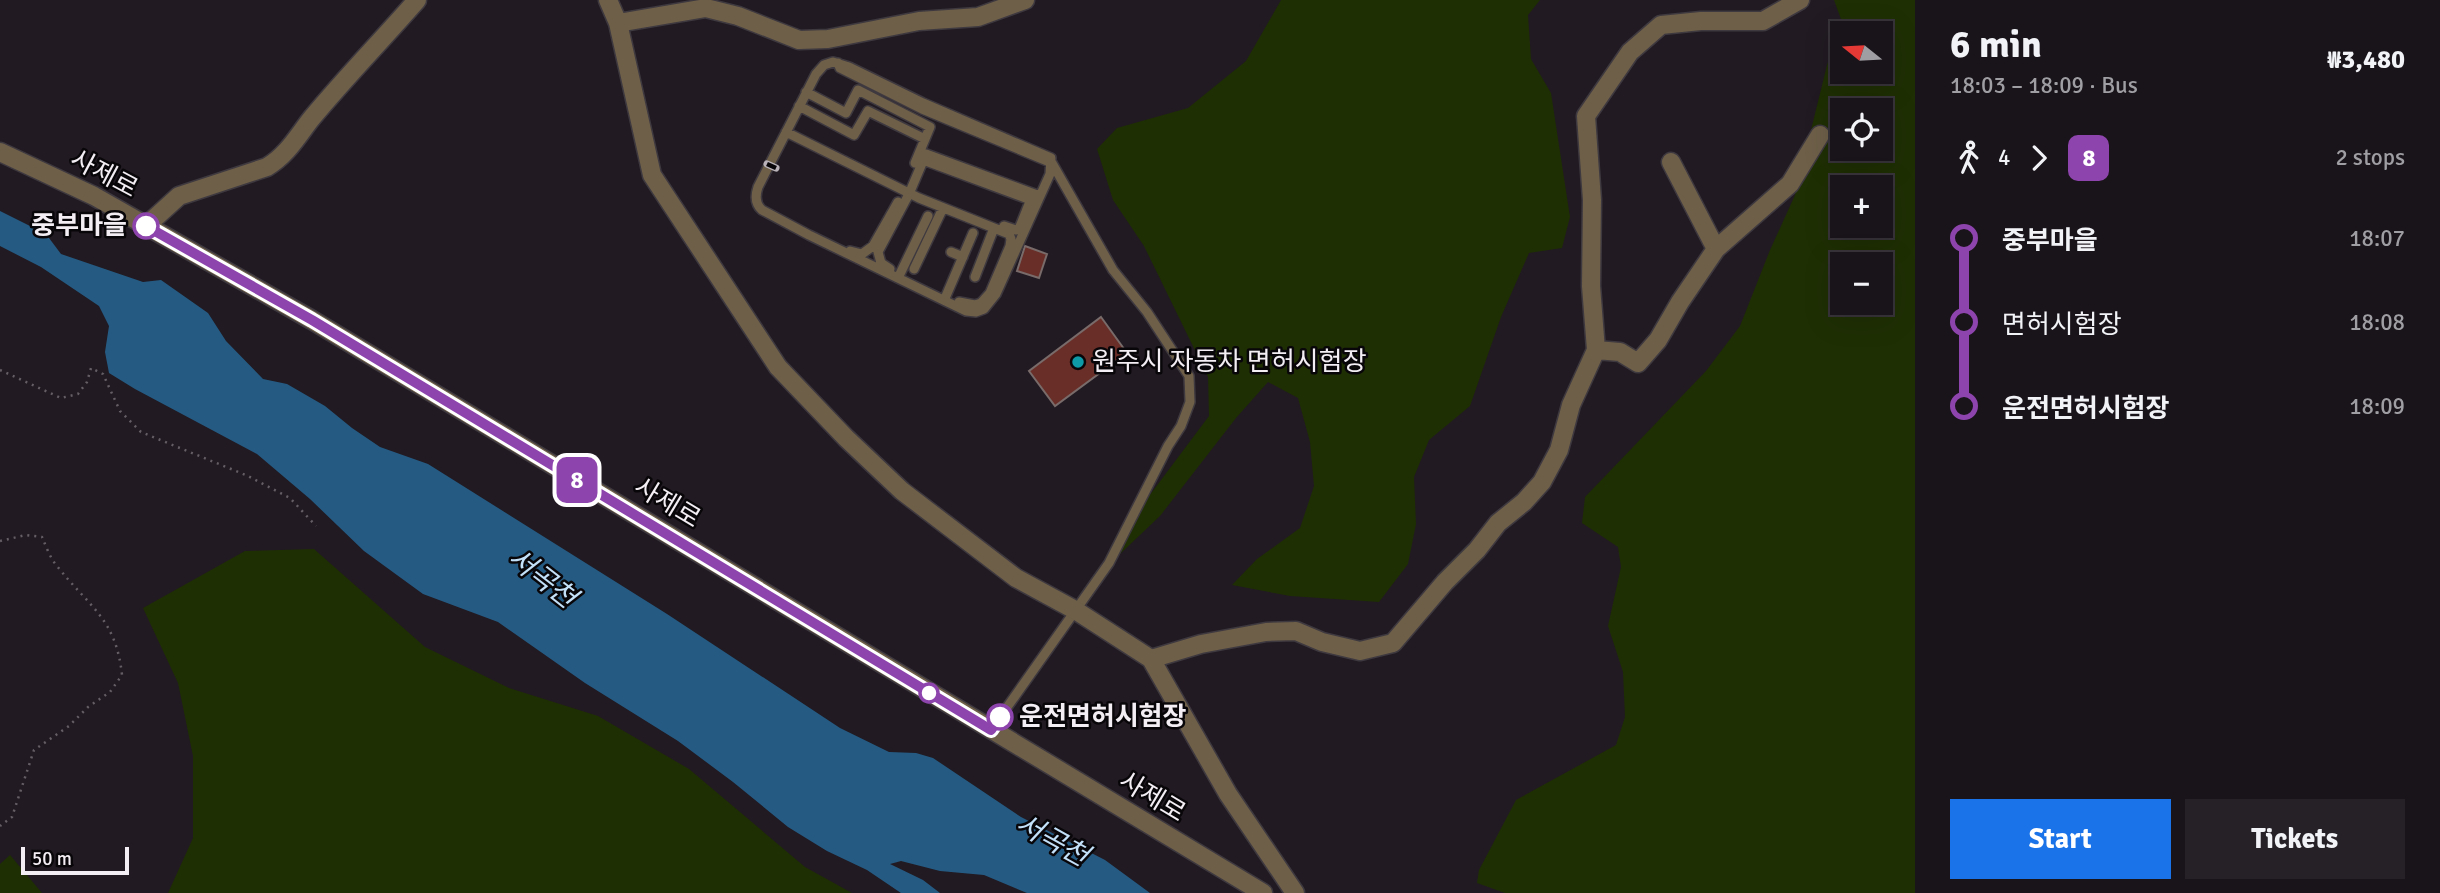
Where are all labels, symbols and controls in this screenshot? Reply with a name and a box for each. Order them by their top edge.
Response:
north arrow [1830,21,1894,84]
map controls [1830,21,1893,315]
text: 6 min [1950,21,2042,68]
text: ₩3,480 [2327,44,2405,76]
text: 18:03 – 18:09 · Bus [1950,71,2138,100]
button: locate [1830,98,1893,161]
icon: walk [1950,139,1988,177]
icon: forward [2020,139,2058,177]
street label: 사제로 [65,143,143,205]
text: 4 [1998,143,2010,172]
text: 8 [2082,143,2095,173]
text: 2 stops [2335,143,2405,172]
button: + [1830,175,1893,238]
place label: 중부마을 [31,210,127,242]
marker: 중부마을 [133,213,159,239]
text: 18:07 [2349,224,2405,253]
text: 중부마을 [2002,225,2098,257]
button: − [1830,252,1893,315]
text: 18:08 [2349,308,2405,337]
text: 면허시험장 [2002,309,2122,341]
place label: 원주시 자동차 면허시험장 [1092,346,1367,378]
marker: 원주시 자동차 면허시험장 [1070,354,1086,370]
text: 18:09 [2349,392,2405,421]
text: 운전면허시험장 [2002,393,2169,425]
line badge: 8 [554,457,600,503]
text: 8 [571,465,583,495]
street label: 사제로 [628,471,706,535]
water label: 서곡천 [501,541,585,617]
unlabelled marker [919,683,939,703]
place label: 운전면허시험장 [1019,701,1187,733]
marker: 운전면허시험장 [987,704,1013,730]
street label: 사제로 [1113,765,1191,829]
button: Start [1950,799,2171,879]
button: Tickets [2185,799,2405,879]
water label: 서곡천 [1010,806,1097,875]
scale bar [21,844,130,876]
text: 50 m [32,847,72,871]

